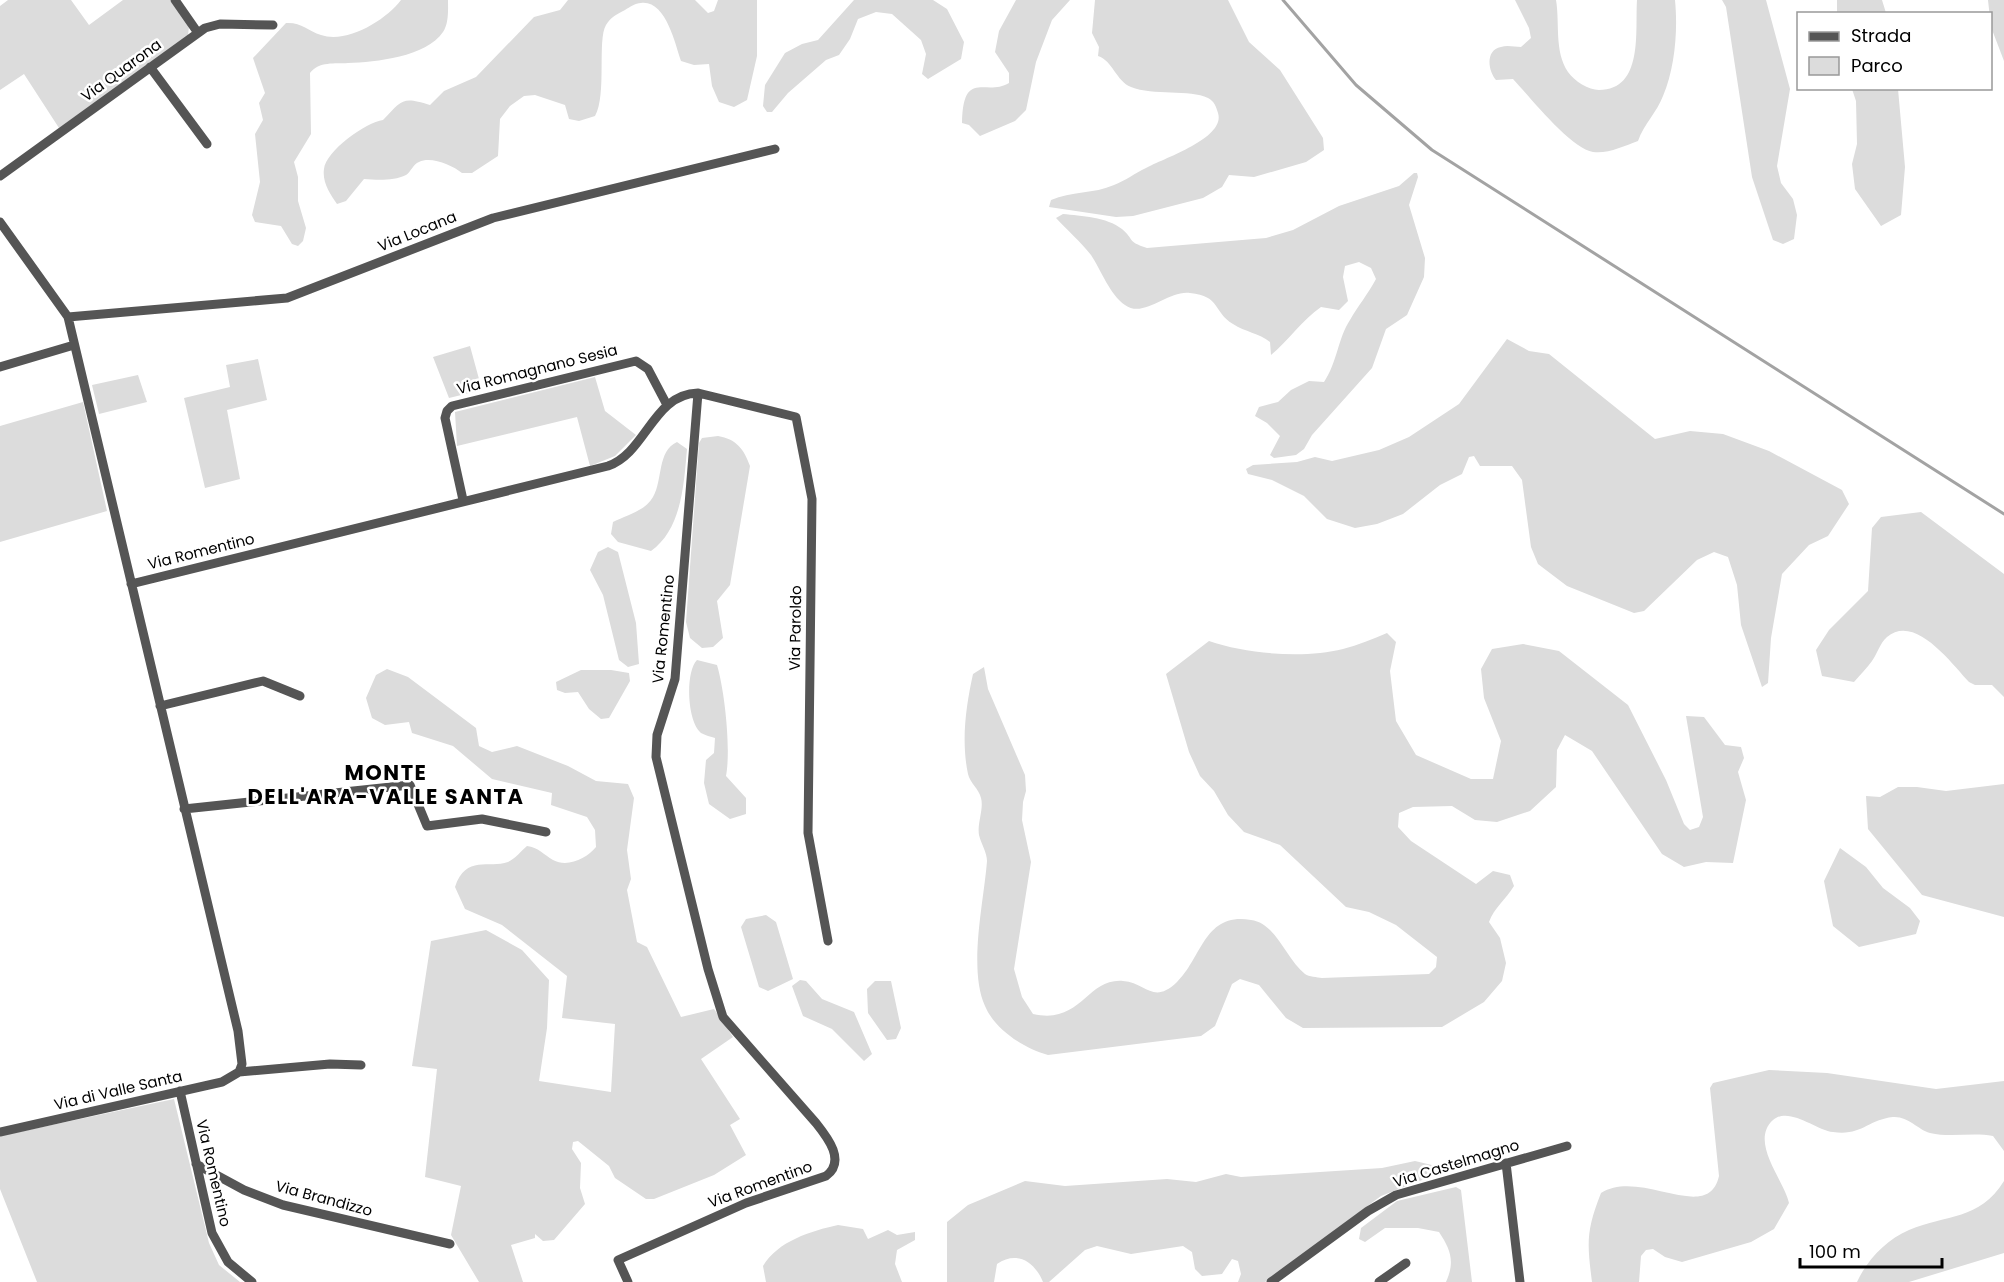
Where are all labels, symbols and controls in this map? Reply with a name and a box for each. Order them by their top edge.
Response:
legend [1797,12,1992,90]
text: Strada [1851,23,1911,48]
street label: Via Quarona [77,34,165,106]
text: Parco [1851,53,1903,78]
street label: Via Locana [375,206,459,256]
street label: Via Romagnano Sesia [454,339,620,399]
street label: Via Romentino [145,528,257,574]
street label: Via Romentino [647,573,679,685]
street label: Via Paroldo [784,585,806,671]
district label: MONTE DELL'ARA-VALLE SANTA [248,758,524,811]
street label: Via di Valle Santa [52,1065,184,1115]
street label: Via Romentino [191,1117,237,1229]
street label: Via Castelmagno [1390,1134,1522,1192]
street label: Via Romentino [705,1155,815,1213]
street label: Via Brandizzo [273,1175,375,1221]
scale bar [1800,1231,1942,1269]
text: 100 m [1809,1239,1861,1264]

